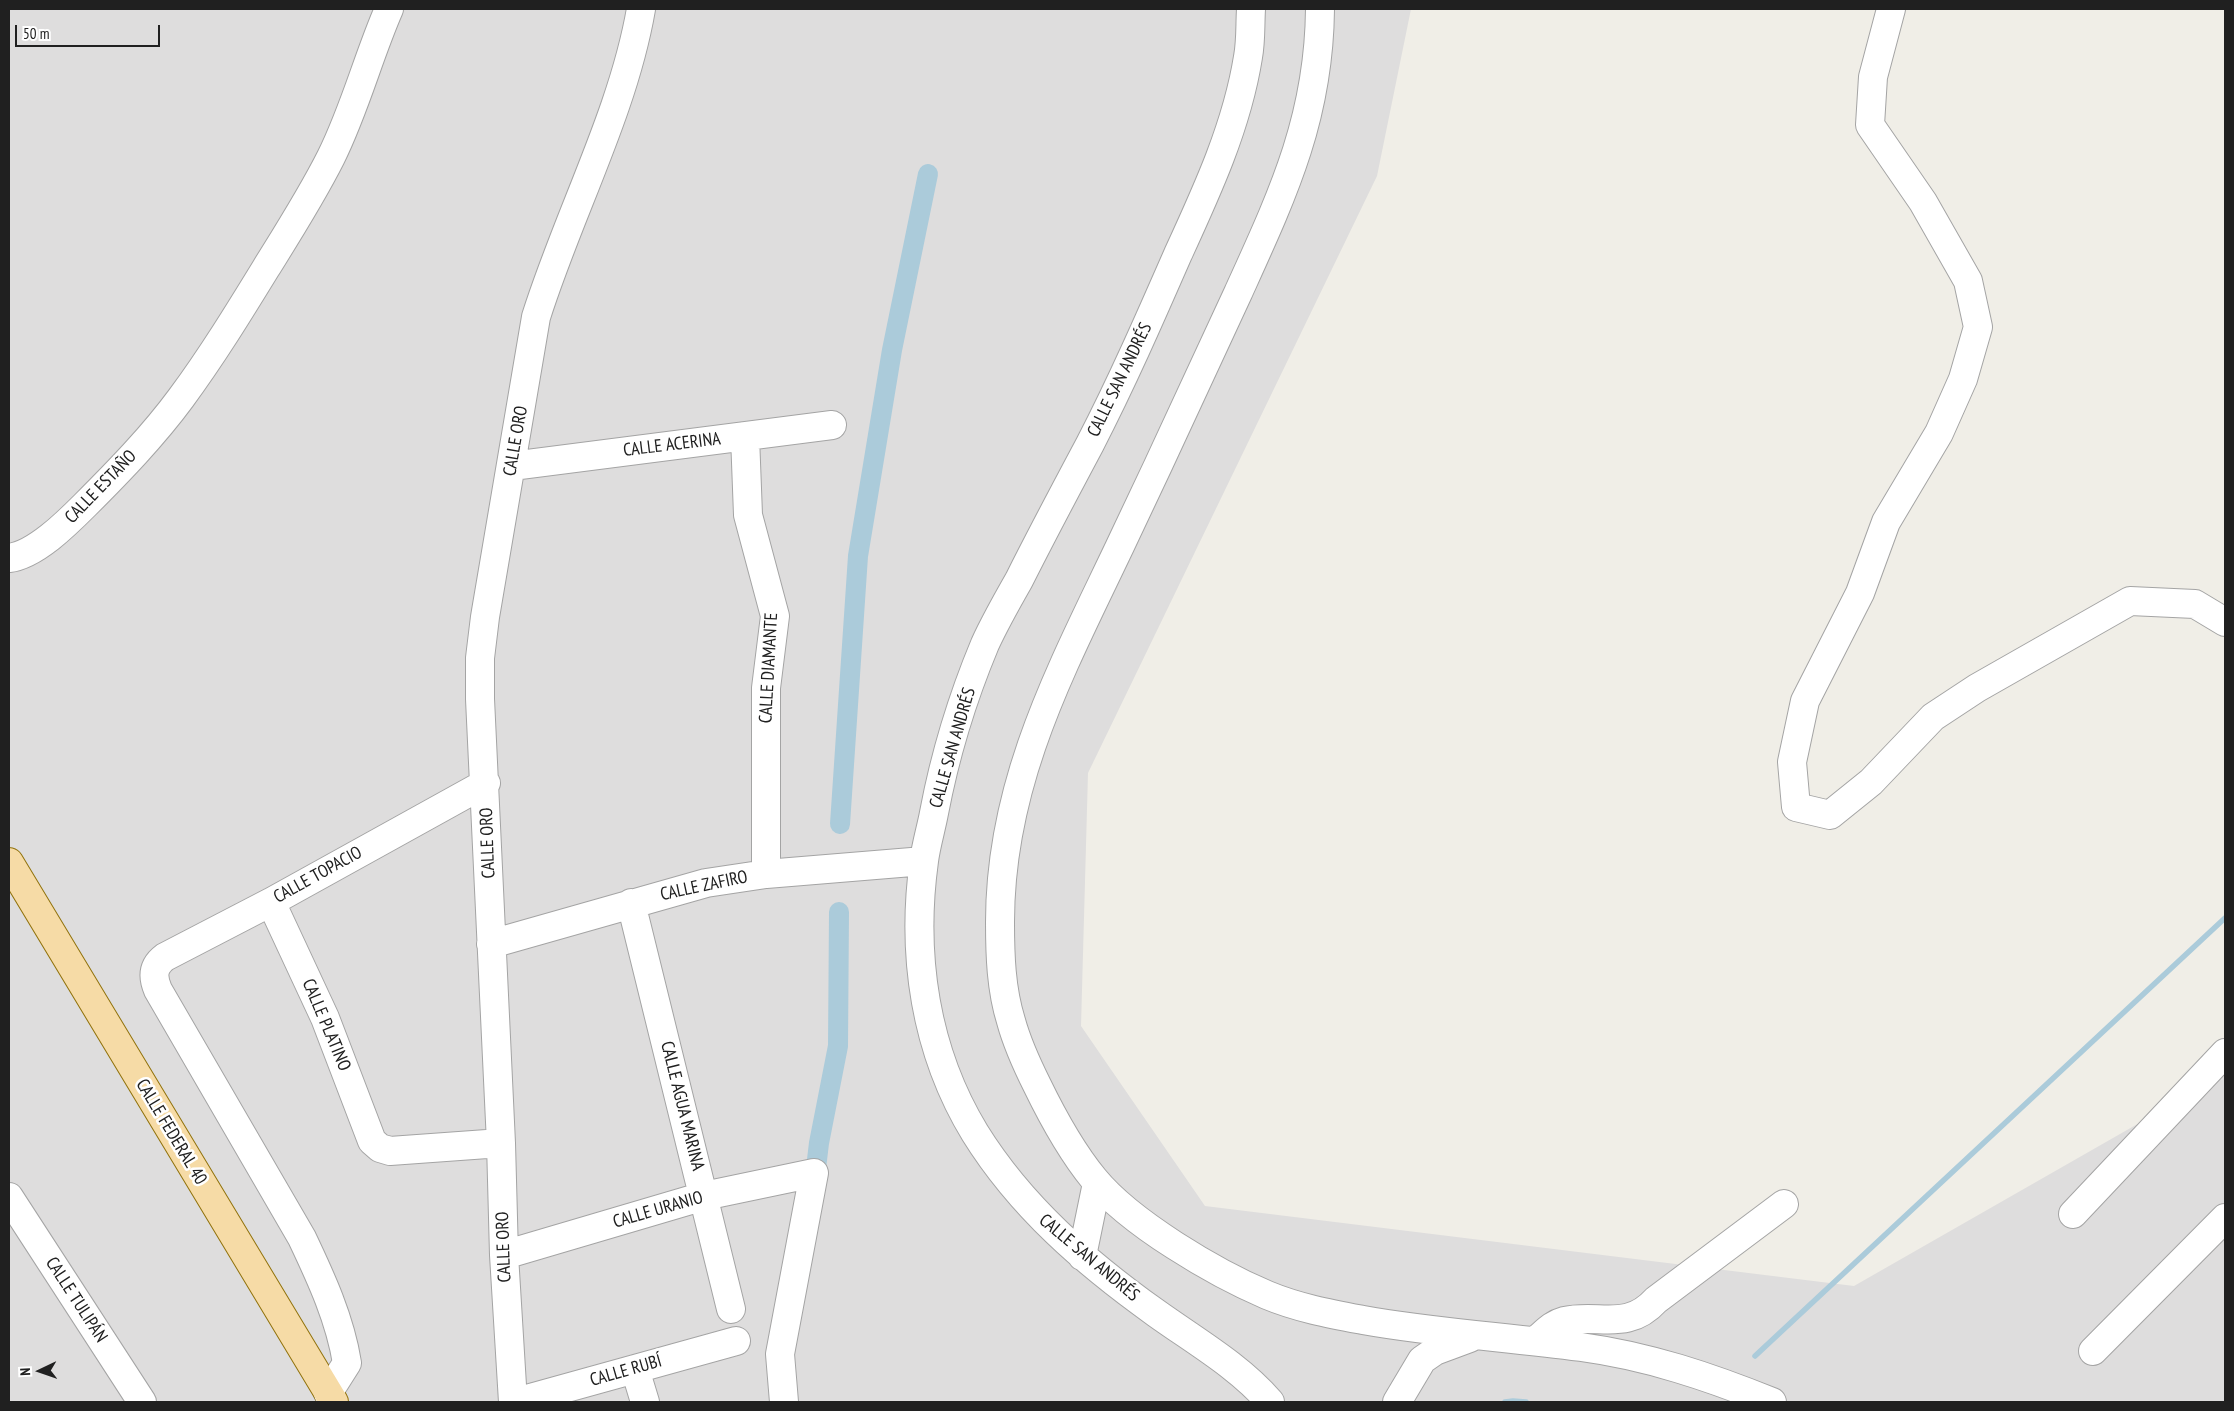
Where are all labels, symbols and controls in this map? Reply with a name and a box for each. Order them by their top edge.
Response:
scale bar [18,15,162,47]
text: 50 m [23,24,49,43]
street label: CALLE SAN ANDRÉS [1083,319,1157,441]
street label: CALLE ORO [499,404,533,478]
street label: CALLE ACERINA [622,428,722,462]
street label: CALLE ESTAÑO [61,446,141,528]
street label: CALLE DIAMANTE [755,612,783,724]
street label: CALLE SAN ANDRÉS [925,685,981,811]
street label: CALLE ORO [476,807,500,879]
street label: CALLE TOPACIO [270,842,366,908]
street label: CALLE ZAFIRO [658,866,750,906]
street label: CALLE PLATINO [297,976,355,1074]
street label: CALLE AGUA MARINA [655,1039,709,1173]
street label: CALLE FEDERAL 40 [131,1075,211,1189]
street label: CALLE URANIO [610,1187,706,1233]
street label: CALLE SAN ANDRÉS [1034,1210,1144,1306]
street label: CALLE ORO [492,1211,516,1283]
street label: CALLE TULIPÁN [40,1253,112,1347]
north arrow [15,1346,65,1396]
street label: CALLE RUBÍ [588,1350,664,1392]
text: N [16,1368,34,1376]

